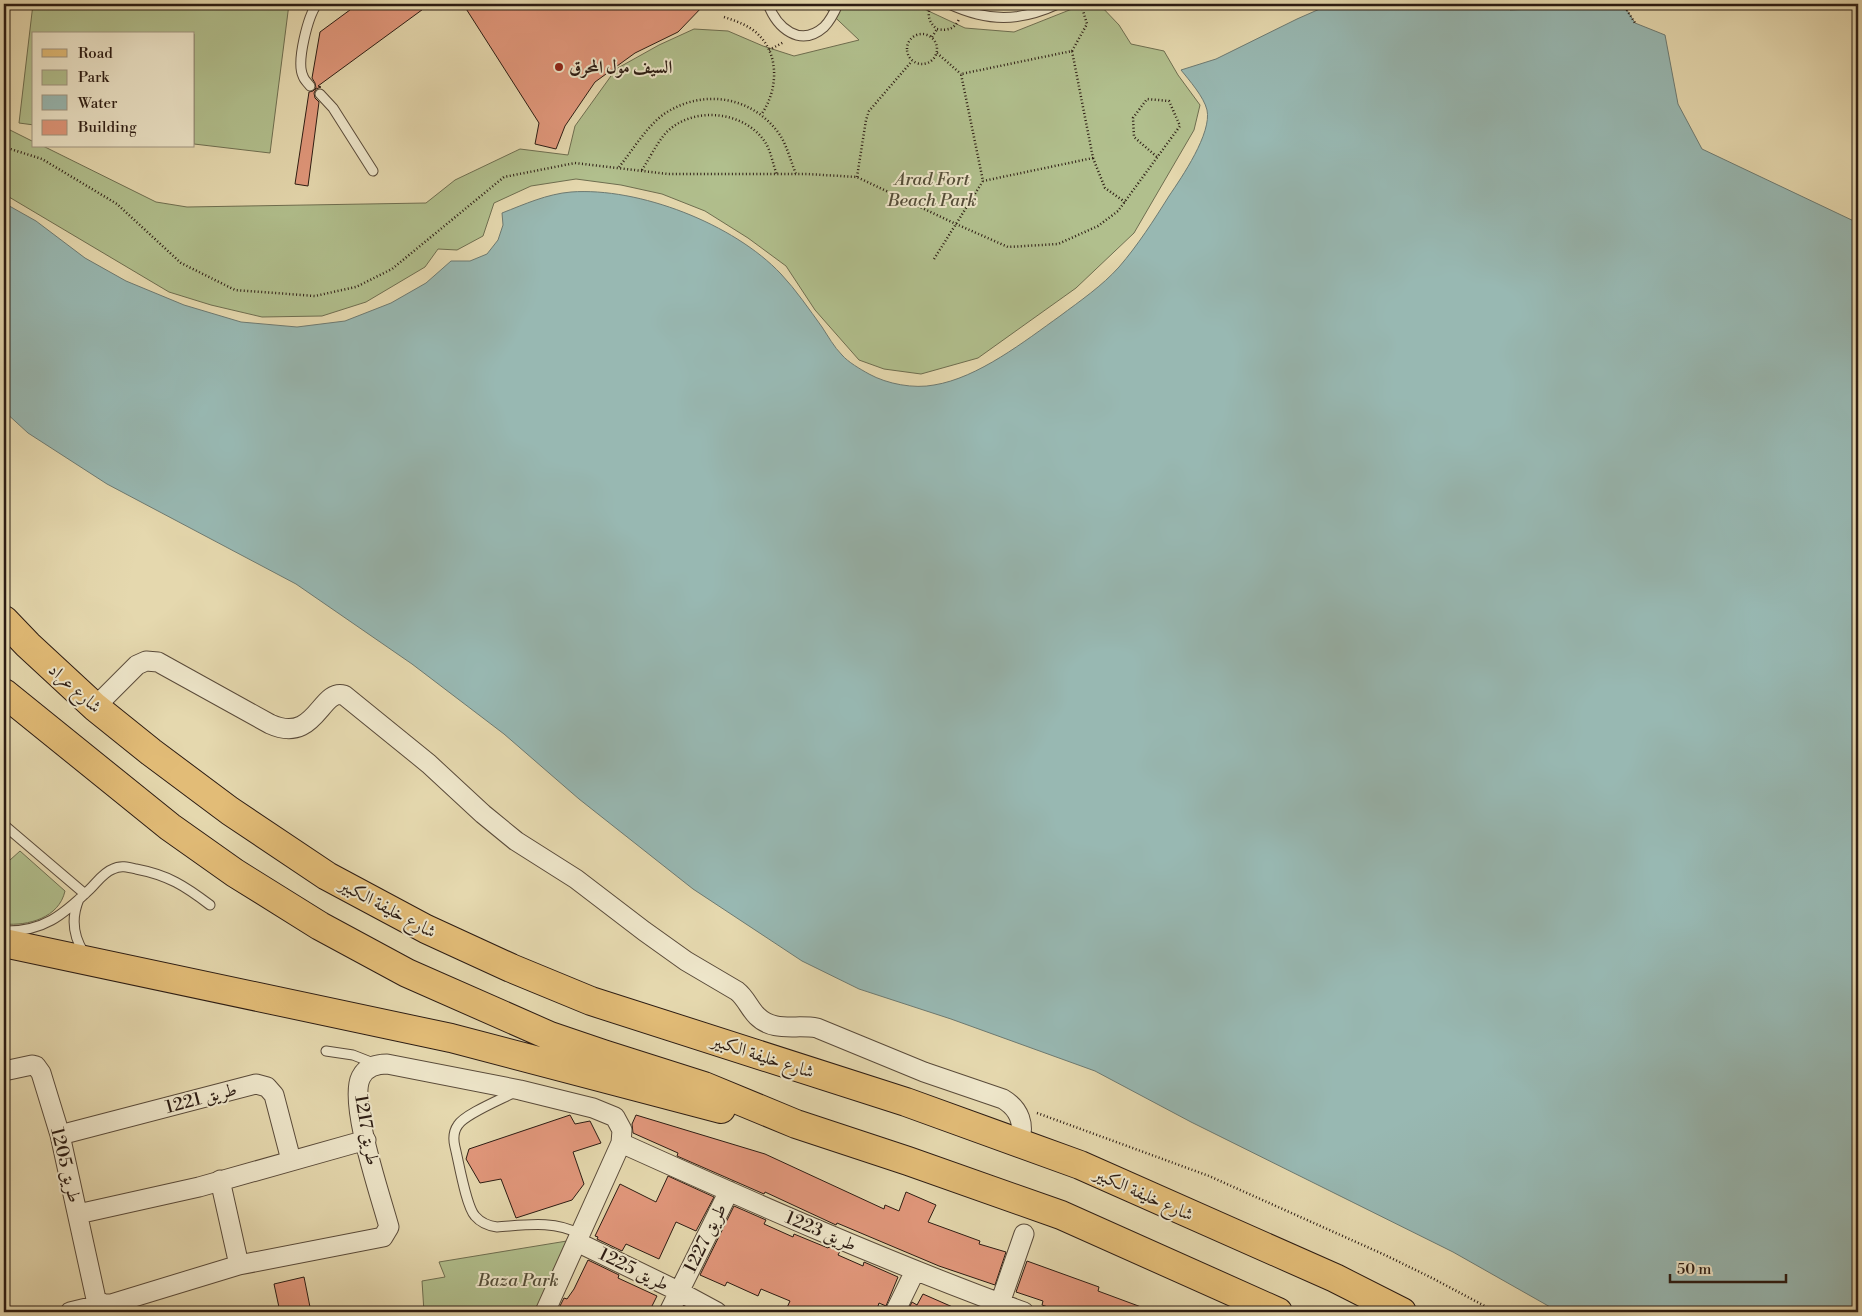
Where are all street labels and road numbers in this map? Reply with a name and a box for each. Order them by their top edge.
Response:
street label: شارع عراد [41,658,106,721]
street label: شارع خليفة الكبير [332,872,440,946]
street label: شارع خليفة الكبير [706,1028,817,1087]
street label: طريق 1221 [163,1078,239,1119]
street label: طريق 1217 [349,1093,384,1167]
street label: طريق 1205 [45,1125,86,1205]
street label: شارع خليفة الكبير [1087,1162,1197,1229]
street label: طريق 1227 [679,1200,732,1277]
street label: طريق 1223 [782,1206,860,1257]
street label: طريق 1225 [595,1243,673,1296]

